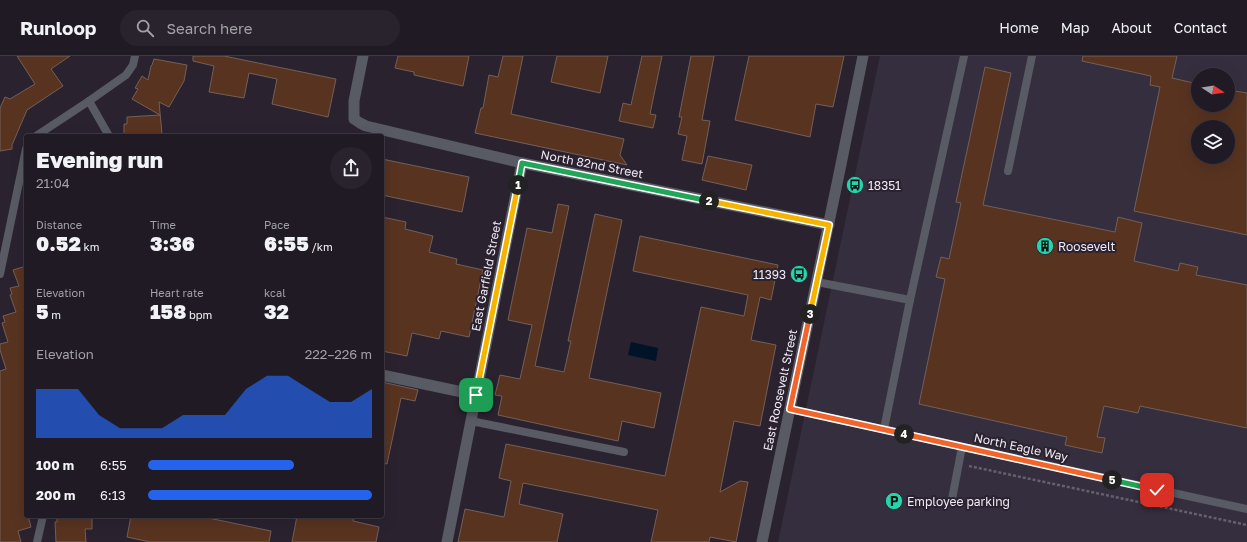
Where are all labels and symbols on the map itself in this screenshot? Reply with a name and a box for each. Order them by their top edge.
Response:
north arrow [1191,68,1235,112]
street label: North 82nd Street [540,147,645,181]
pin: 1 [508,175,528,195]
bus stop icon: 18351 [845,175,865,195]
place label: 18351 [868,178,901,193]
pin: 2 [699,191,719,211]
street label: East Garfield Street [468,219,504,333]
building icon: Roosevelt [1035,236,1055,256]
place label: Roosevelt [1058,239,1116,254]
bus stop icon: 11393 [789,264,809,284]
place label: 11393 [753,267,786,282]
pin: 3 [800,304,820,324]
street label: East Roosevelt Street [760,328,800,452]
pin [459,378,493,412]
pin: 4 [894,424,914,444]
street label: North Eagle Way [973,430,1070,464]
pin: 5 [1102,470,1122,490]
pin [1140,473,1174,507]
parking icon: Employee parking [884,491,904,511]
place label: Employee parking [907,494,1010,509]

